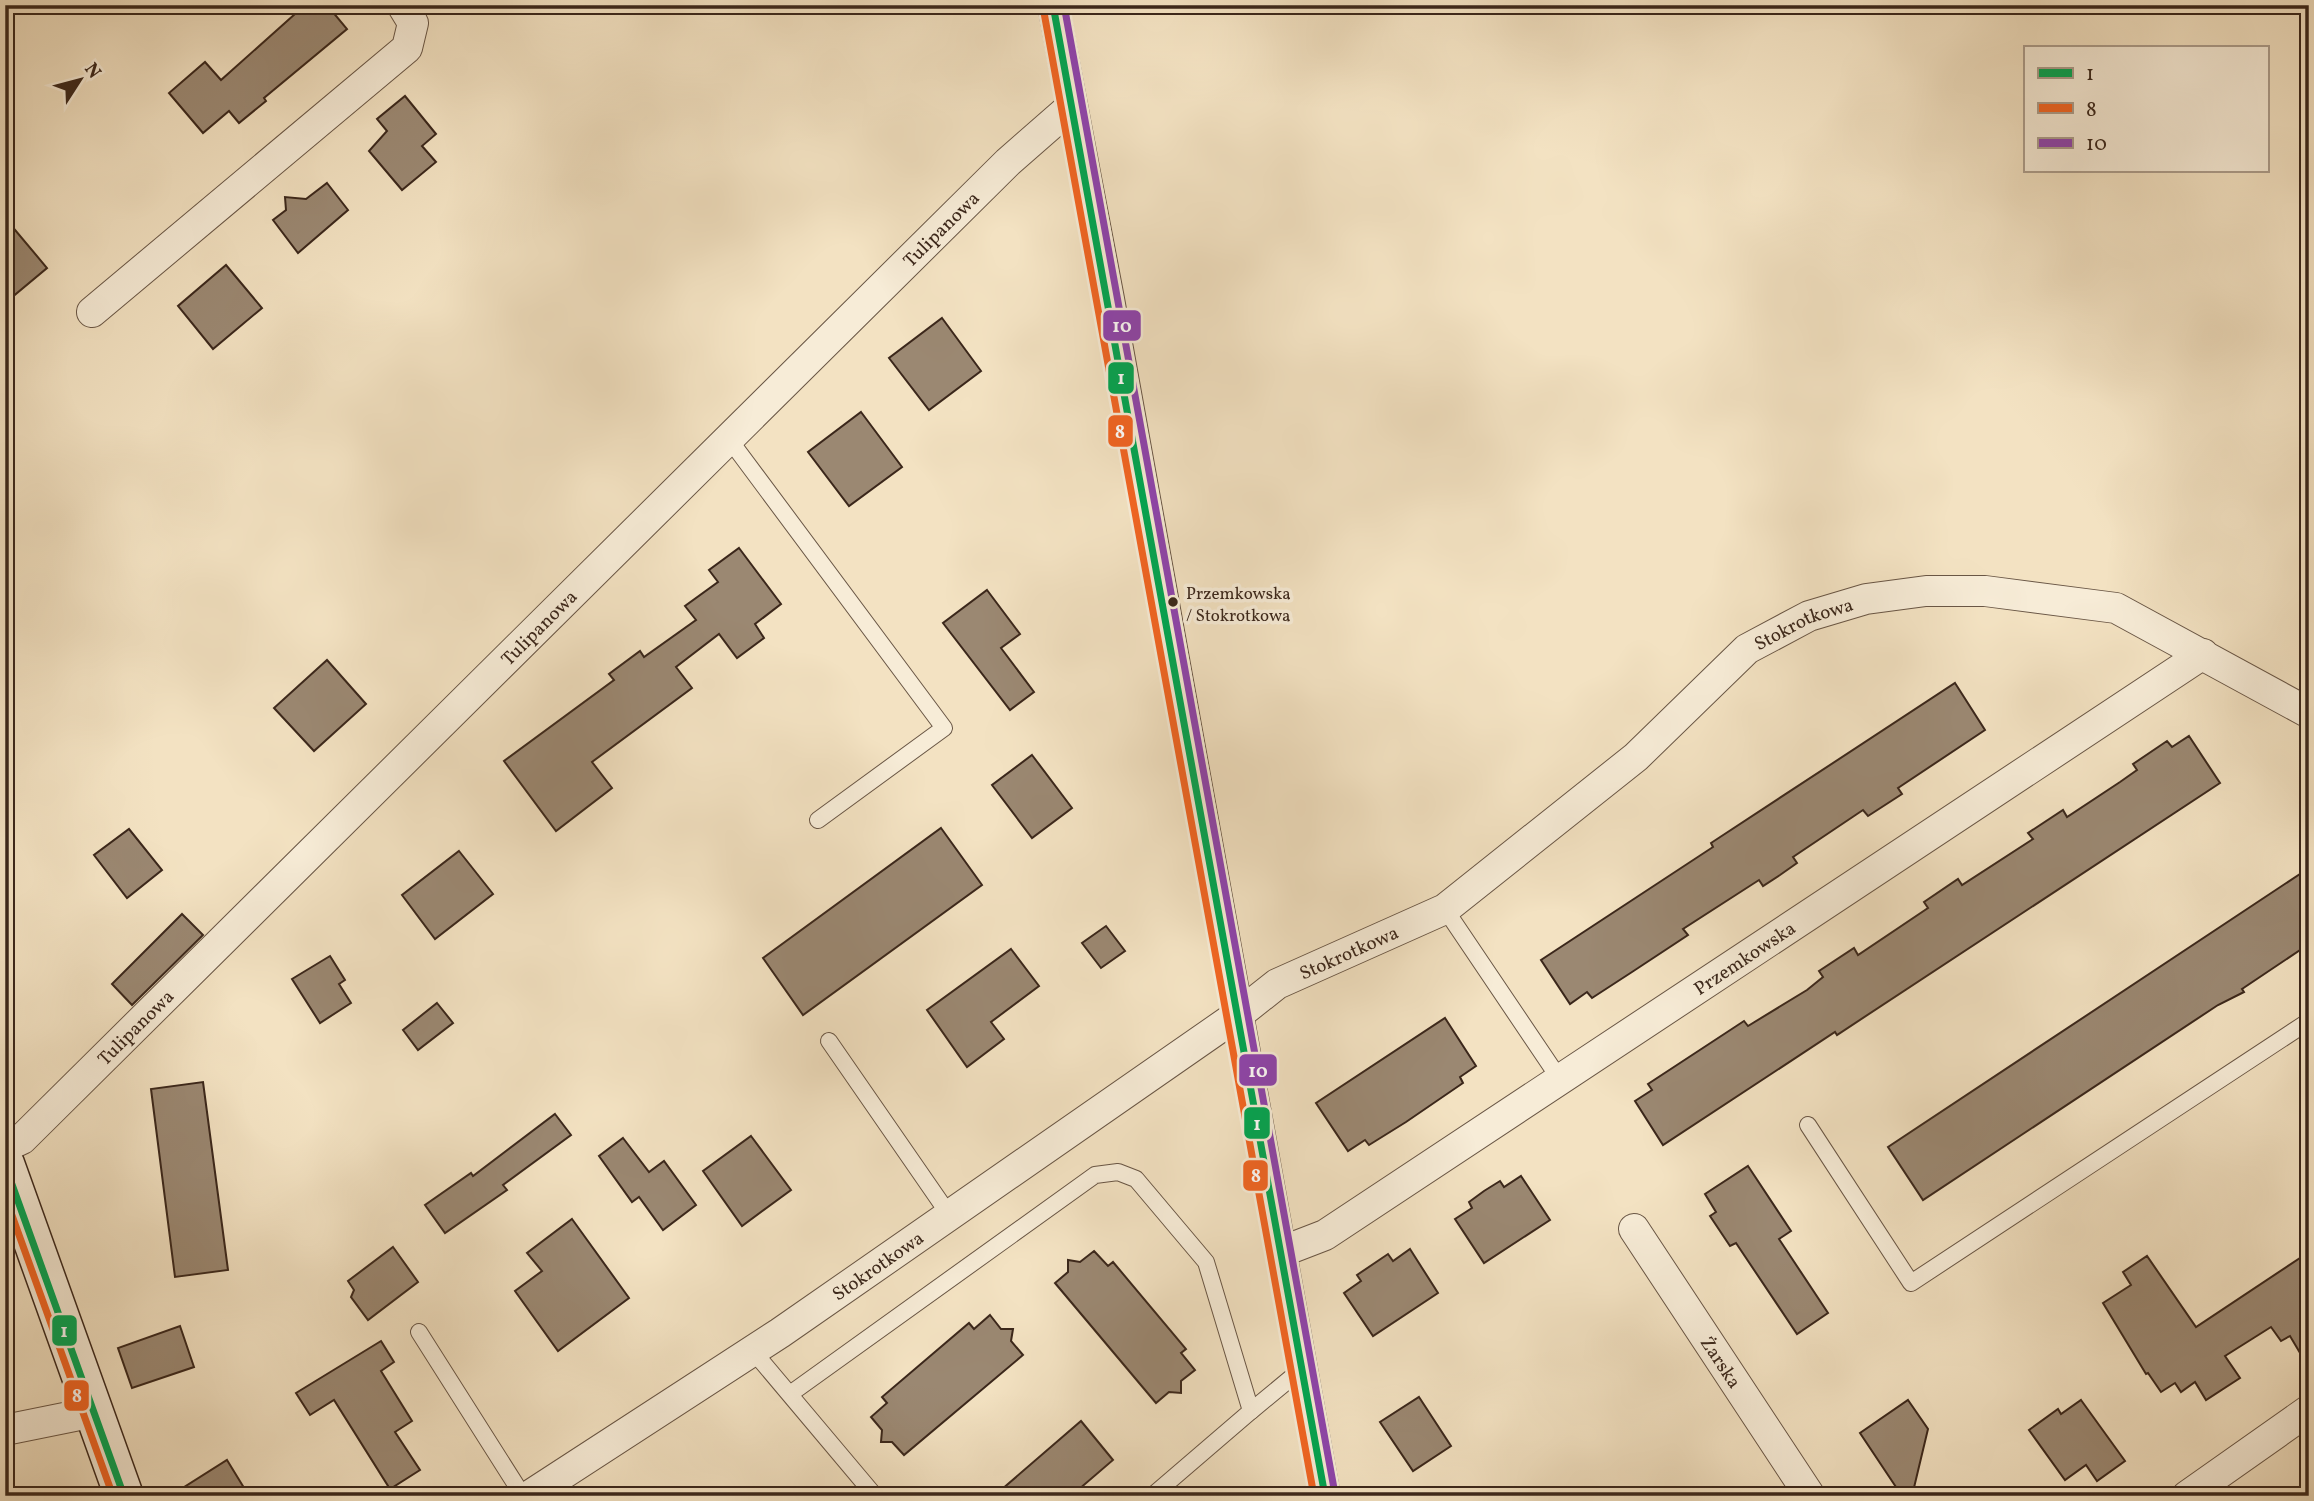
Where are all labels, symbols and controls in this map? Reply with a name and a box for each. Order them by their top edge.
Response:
north arrow [46,46,116,116]
legend [2024,46,2268,172]
text: N [78,58,107,85]
text: 1 [2086,60,2094,89]
text: 8 [2086,96,2097,125]
text: 10 [2086,130,2107,159]
street label: Tulipanowa [898,186,986,274]
line badge: 10 [1102,309,1142,342]
text: 10 [1112,314,1132,340]
line badge: 1 [1107,361,1135,395]
text: 1 [1117,366,1125,392]
line badge: 8 [1107,414,1134,448]
text: 8 [1115,420,1125,446]
place label: Przemkowska / Stokrotkowa [1186,583,1291,628]
street label: Tulipanowa [496,585,584,672]
street label: Stokrotkowa [1750,593,1857,658]
marker: Przemkowska / Stokrotkowa [1166,595,1180,609]
street label: Przemkowska [1689,916,1801,1002]
street label: Stokrotkowa [1296,920,1403,987]
street label: Tulipanowa [93,985,181,1072]
line badge: 10 [1238,1053,1278,1087]
text: 10 [1248,1059,1268,1085]
line badge: 1 [1243,1106,1271,1140]
text: 1 [1253,1112,1261,1138]
line badge: 8 [1242,1159,1269,1192]
text: 8 [1251,1164,1261,1190]
street label: Stokrotkowa [828,1226,930,1308]
line badge: 1 [51,1314,78,1347]
text: 1 [60,1319,68,1345]
street label: Żarska [1693,1332,1746,1394]
line badge: 8 [63,1379,90,1412]
text: 8 [72,1384,82,1410]

